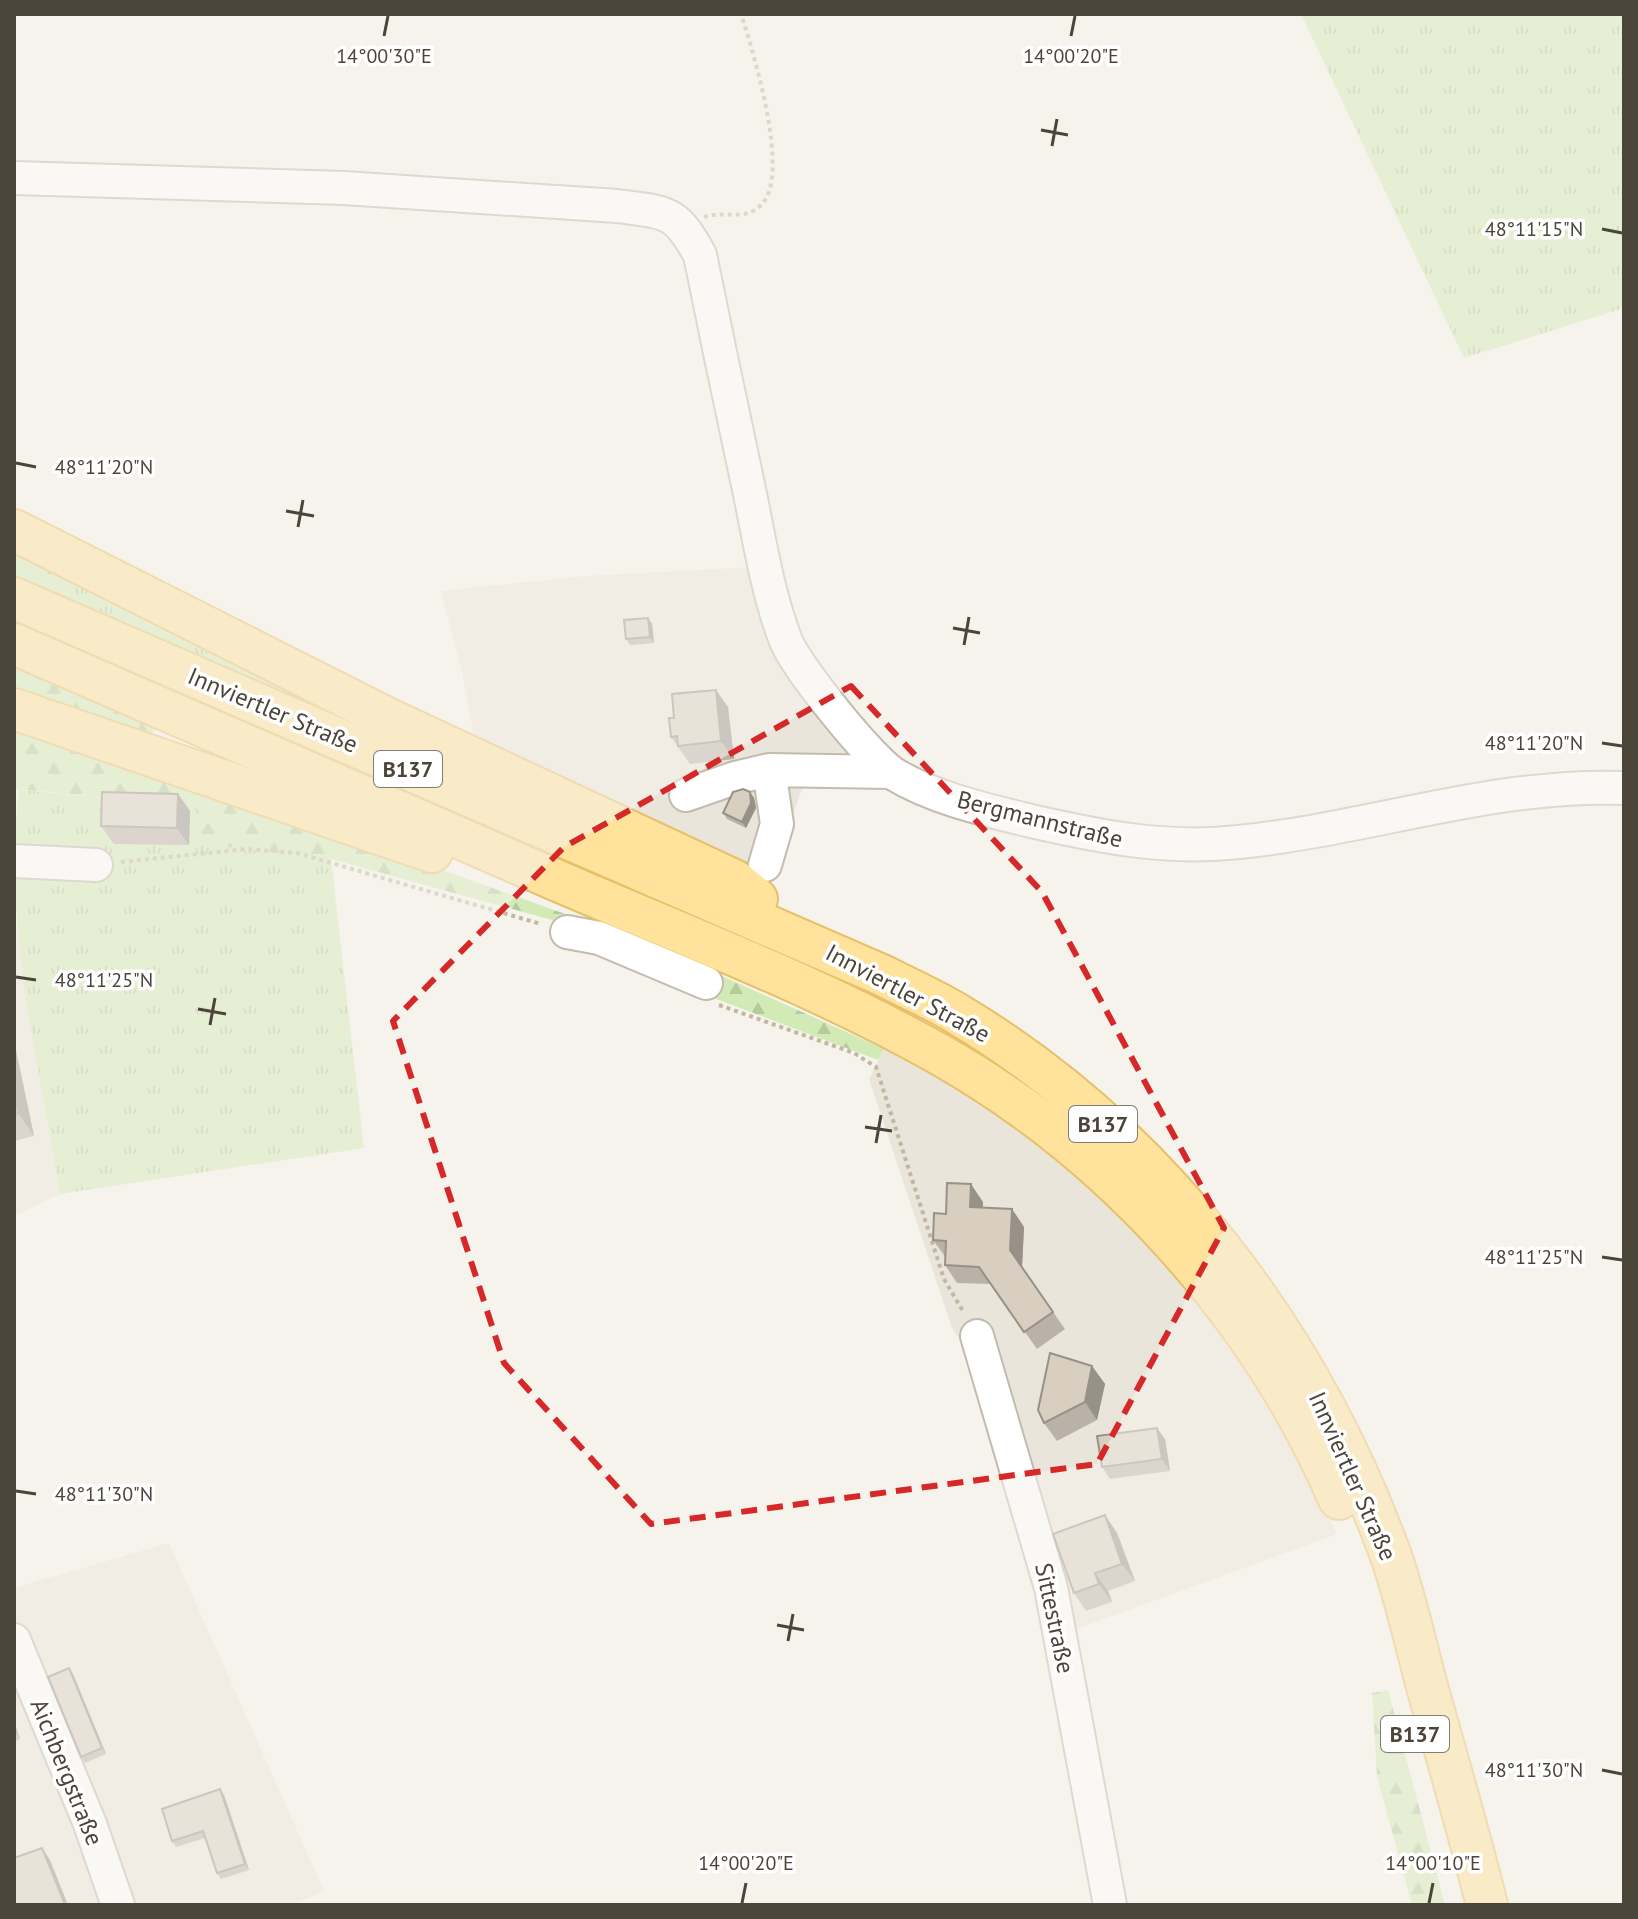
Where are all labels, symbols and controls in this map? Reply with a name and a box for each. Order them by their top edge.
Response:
text: 14°00'30"E [336,43,432,69]
text: 14°00'20"E [1023,43,1119,69]
text: 48°11'15"N [1485,216,1583,242]
text: 48°11'20"N [55,454,153,480]
street label: Innviertler Straße [183,660,363,760]
text: 48°11'20"N [1485,730,1583,756]
road number: B137 [374,751,442,787]
street label: Bergmannstraße [954,783,1126,855]
street label: Innviertler Straße [821,937,995,1049]
text: 48°11'25"N [55,967,153,993]
road number: B137 [1069,1106,1137,1142]
text: 48°11'25"N [1485,1244,1583,1270]
street label: Innviertler Straße [1302,1387,1404,1565]
text: 48°11'30"N [55,1481,153,1507]
street label: Sittestraße [1028,1560,1082,1676]
street label: Aichbergstraße [24,1694,110,1850]
road number: B137 [1381,1716,1449,1752]
text: 48°11'30"N [1485,1757,1583,1783]
text: 14°00'20"E [698,1850,794,1876]
text: 14°00'10"E [1385,1850,1481,1876]

